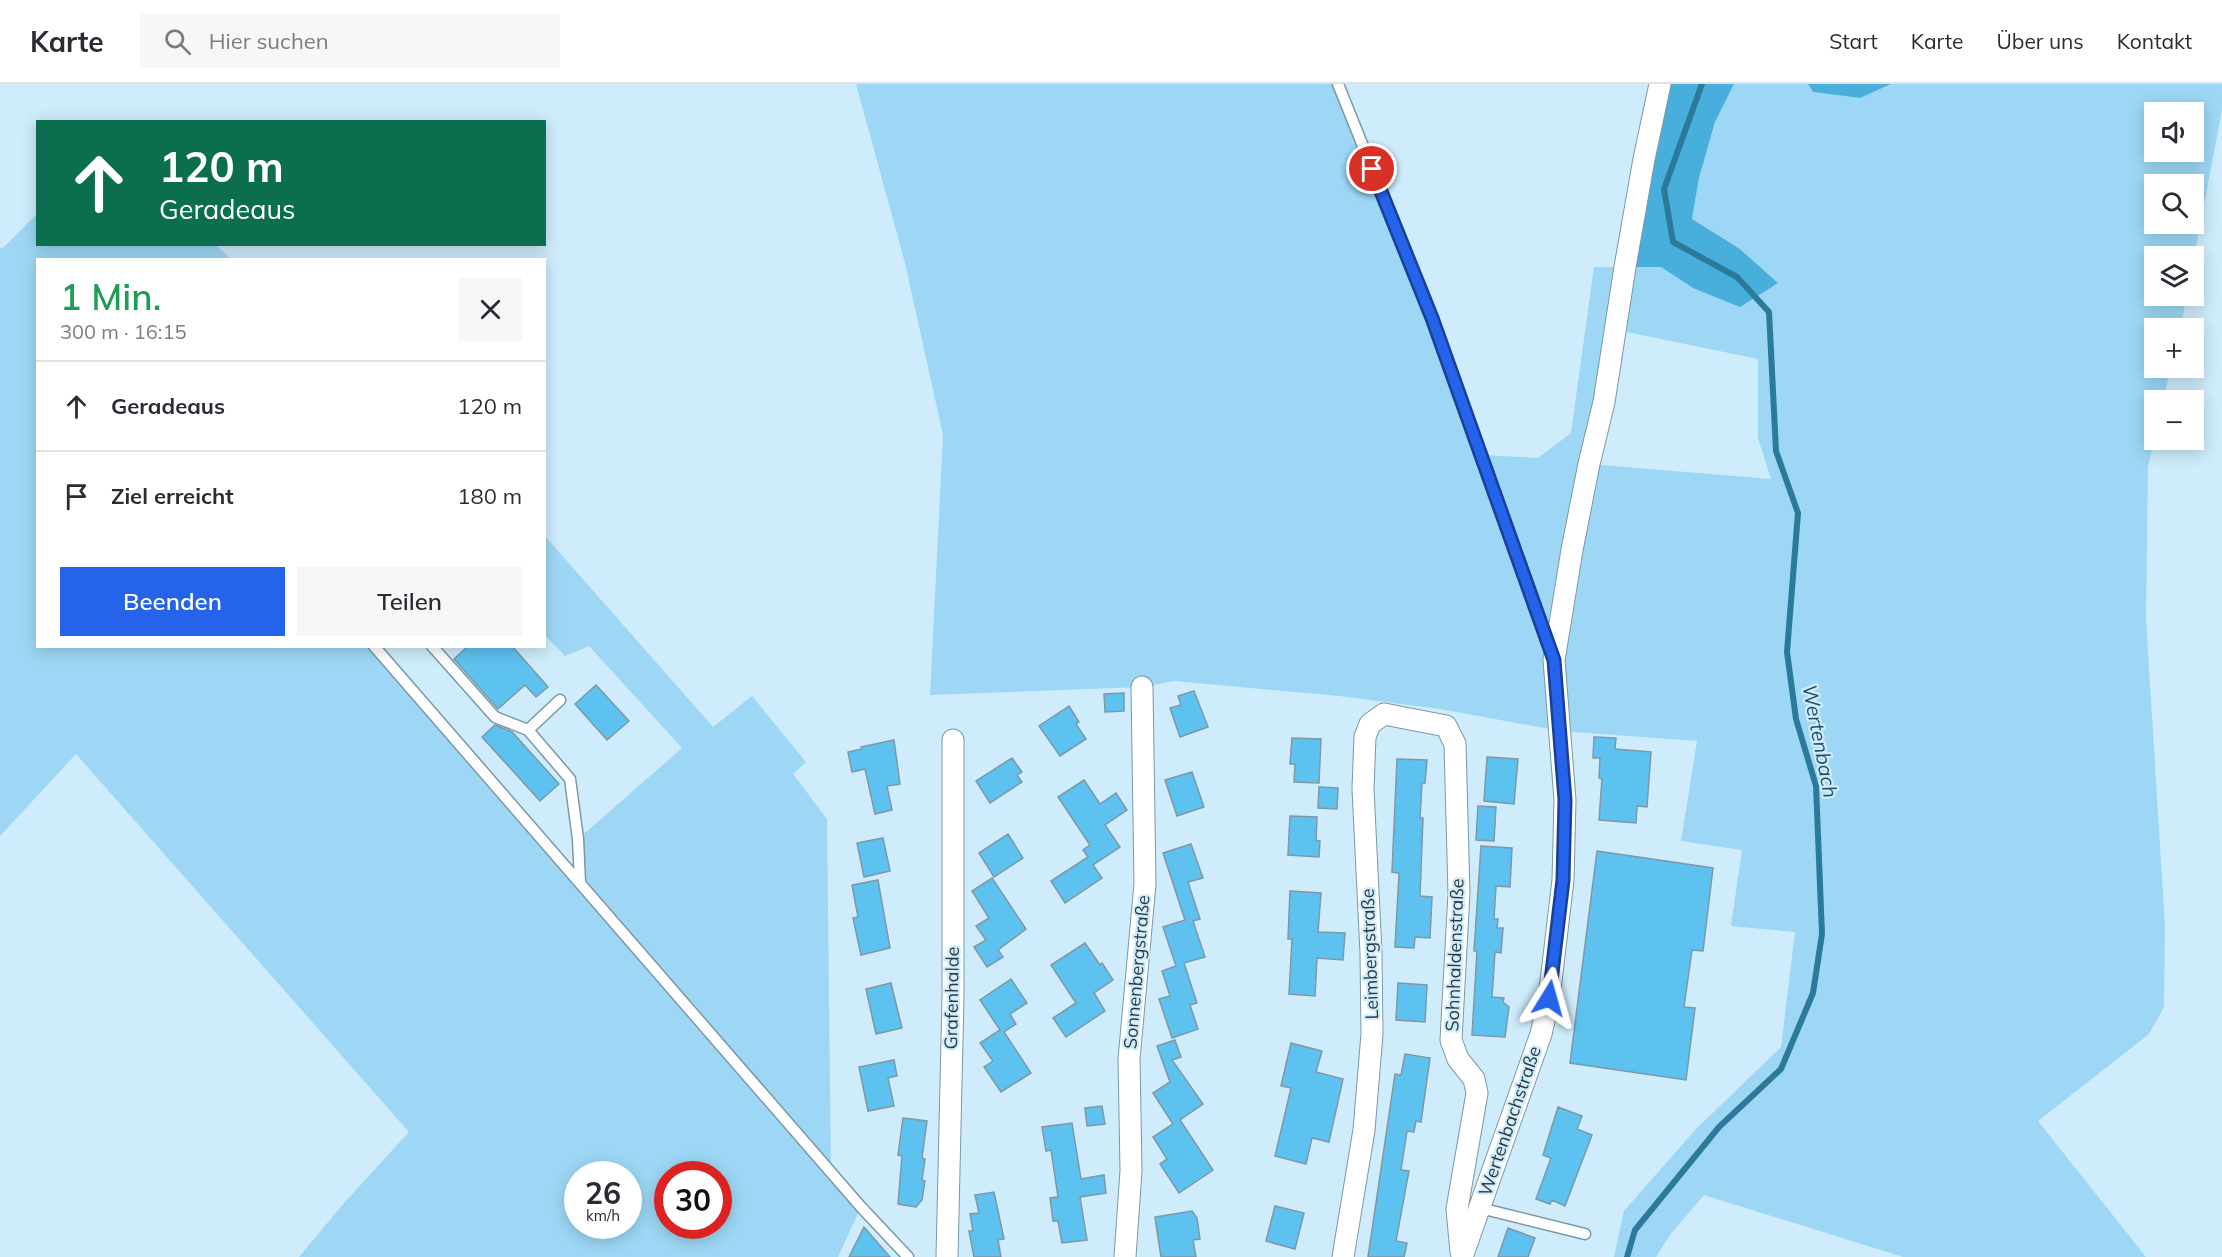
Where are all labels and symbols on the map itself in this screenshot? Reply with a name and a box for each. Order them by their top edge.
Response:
pin [1346,143,1397,194]
water label: Wertenbach [1797,682,1844,800]
street label: Sohnhaldenstraße [1440,878,1469,1032]
street label: Leimbergstraße [1356,888,1383,1020]
street label: Sonnenbergstraße [1118,894,1155,1050]
street label: Grafenhalde [939,946,964,1050]
position arrow [1517,966,1581,1030]
street label: Wertenbachstraße [1473,1043,1546,1199]
speed limit sign: 30 [654,1161,732,1239]

